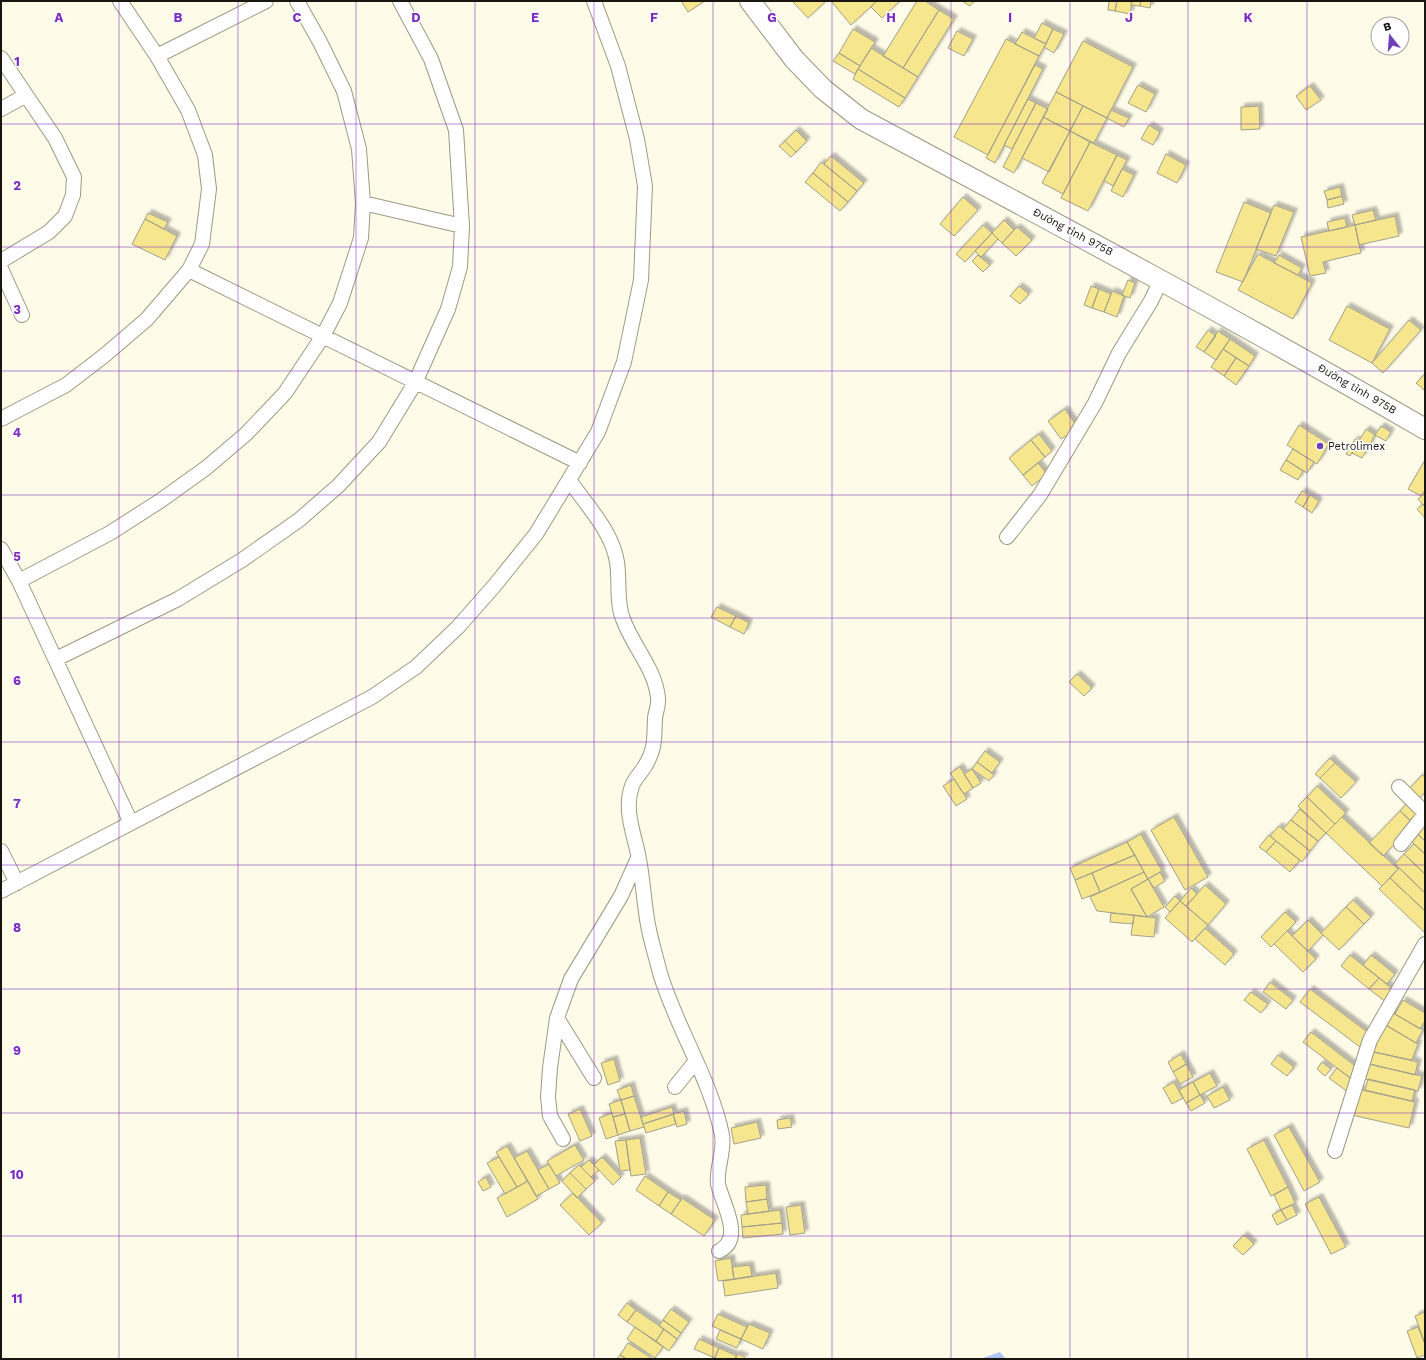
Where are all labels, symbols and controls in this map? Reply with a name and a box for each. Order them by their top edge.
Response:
text: A [55,10,64,25]
text: B [174,10,183,25]
text: C [293,10,302,25]
text: D [411,10,421,25]
text: E [531,10,539,25]
text: F [650,10,658,25]
text: G [767,10,777,25]
text: H [886,10,896,25]
text: I [1008,10,1012,25]
text: J [1125,10,1133,25]
text: K [1243,10,1253,25]
north arrow [1370,16,1410,56]
text: B [1382,19,1393,34]
text: 1 [14,54,20,69]
text: 2 [13,178,21,193]
street label: Đường tỉnh 975B [1031,205,1115,259]
text: 3 [13,302,21,317]
street label: Đường tỉnh 975B [1315,361,1399,417]
text: 4 [13,425,22,440]
place label: Petrolimex [1328,440,1385,453]
marker: Petrolimex [1315,441,1325,451]
text: 5 [13,549,21,564]
text: 6 [13,673,21,688]
text: 7 [13,796,21,811]
text: 8 [13,920,21,935]
text: 9 [13,1043,21,1058]
text: 10 [10,1167,24,1182]
text: 11 [11,1291,23,1306]

